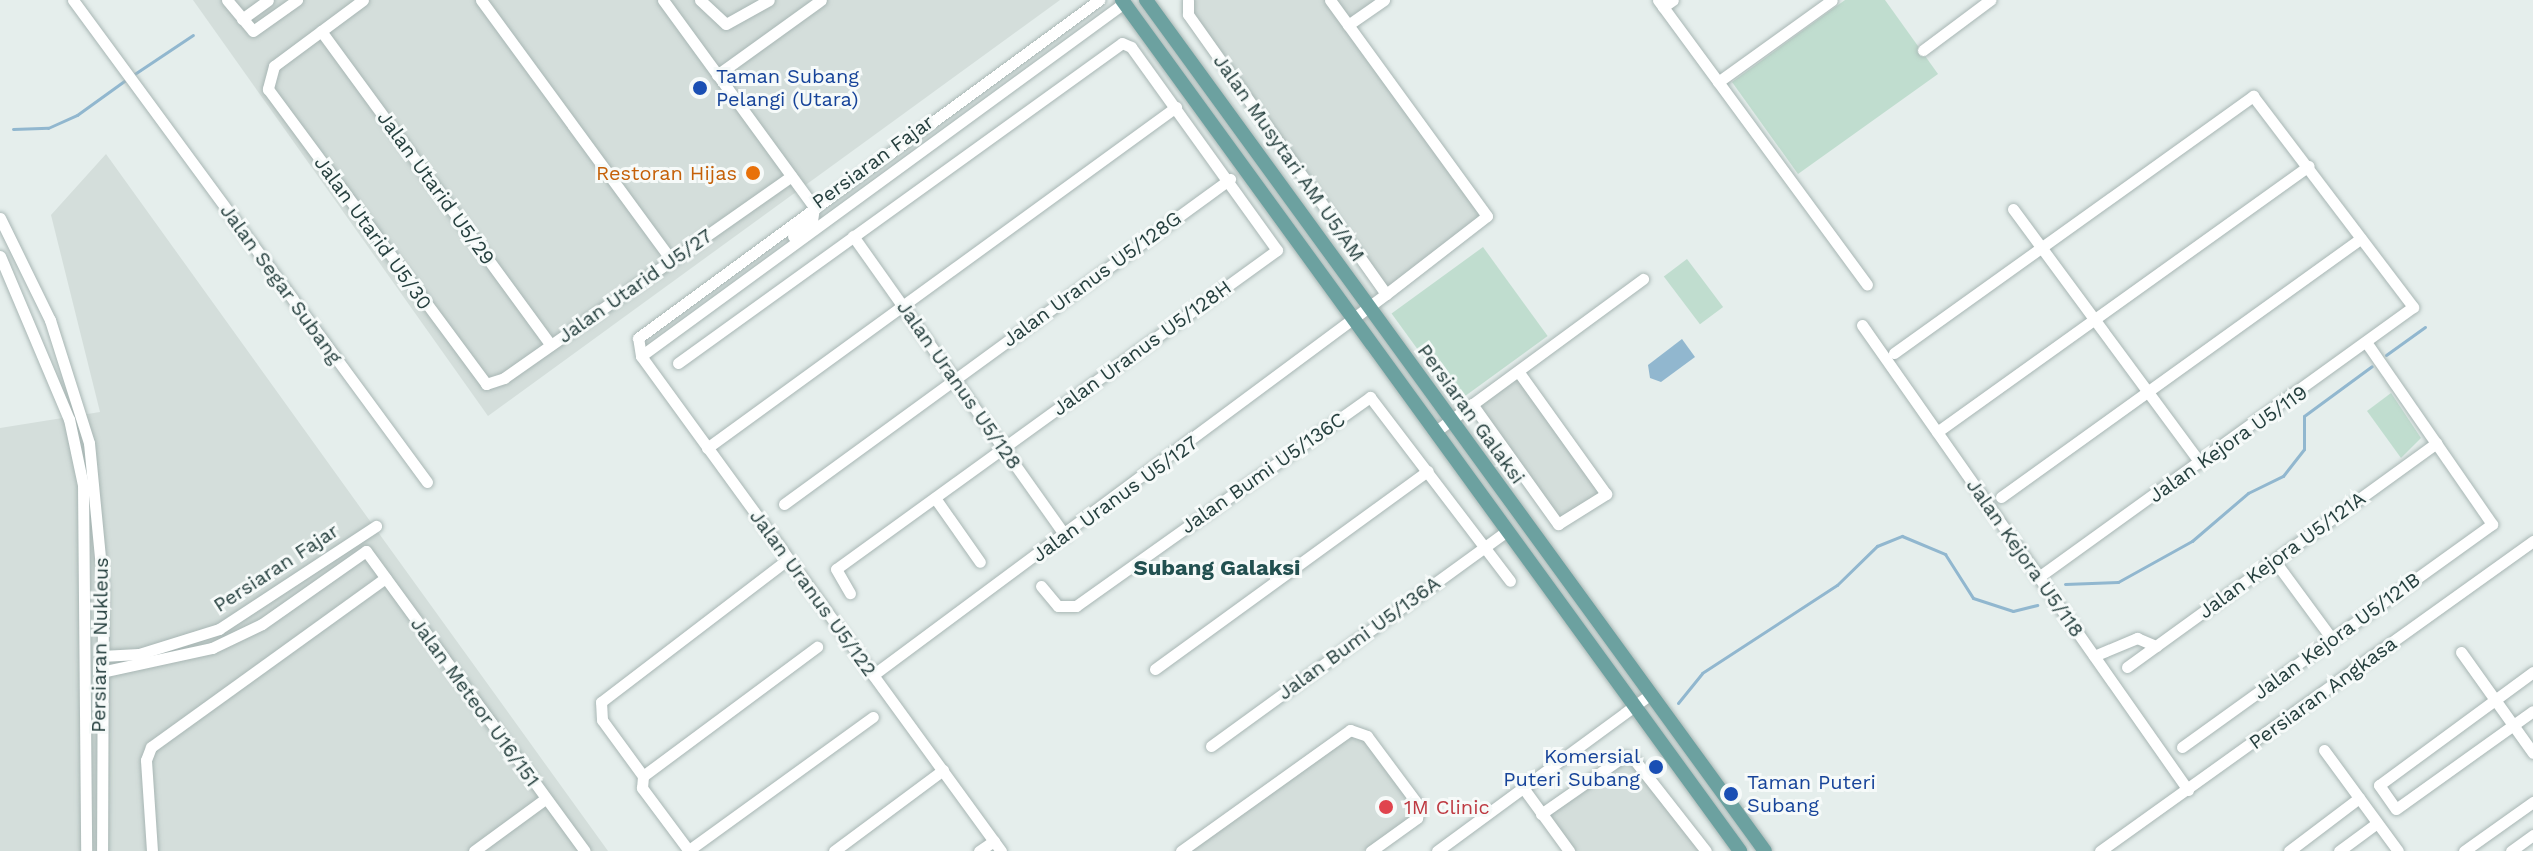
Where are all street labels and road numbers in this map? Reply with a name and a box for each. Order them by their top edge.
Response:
street label: Jalan Musytari AM U5/AM [1208,49,1370,267]
street label: Jalan Utarid U5/29 [372,106,500,270]
street label: Persiaran Fajar [808,110,938,214]
street label: Jalan Utarid U5/30 [309,151,437,315]
street label: Jalan Segar Subang [215,199,347,369]
street label: Jalan Uranus U5/128G [998,206,1186,352]
street label: Jalan Utarid U5/27 [553,224,717,348]
street label: Jalan Uranus U5/128H [1048,275,1236,421]
street label: Jalan Uranus U5/128 [892,296,1026,474]
street label: Persiaran Galaksi [1412,339,1530,489]
street label: Jalan Kejora U5/119 [2144,380,2312,508]
street label: Jalan Bumi U5/136C [1176,407,1350,539]
street label: Jalan Uranus U5/127 [1027,431,1203,567]
street label: Jalan Kejora U5/118 [1961,474,2089,642]
street label: Jalan Kejora U5/121A [2194,486,2370,624]
street label: Jalan Uranus U5/122 [745,505,881,681]
street label: Persiaran Fajar [209,519,343,617]
street label: Persiaran Nukleus [86,557,114,733]
street label: Jalan Kejora U5/121B [2249,567,2425,705]
street label: Jalan Bumi U5/136A [1273,571,1445,705]
street label: Jalan Meteor U16/151 [405,612,545,792]
street label: Persiaran Angkasa [2244,631,2402,755]

